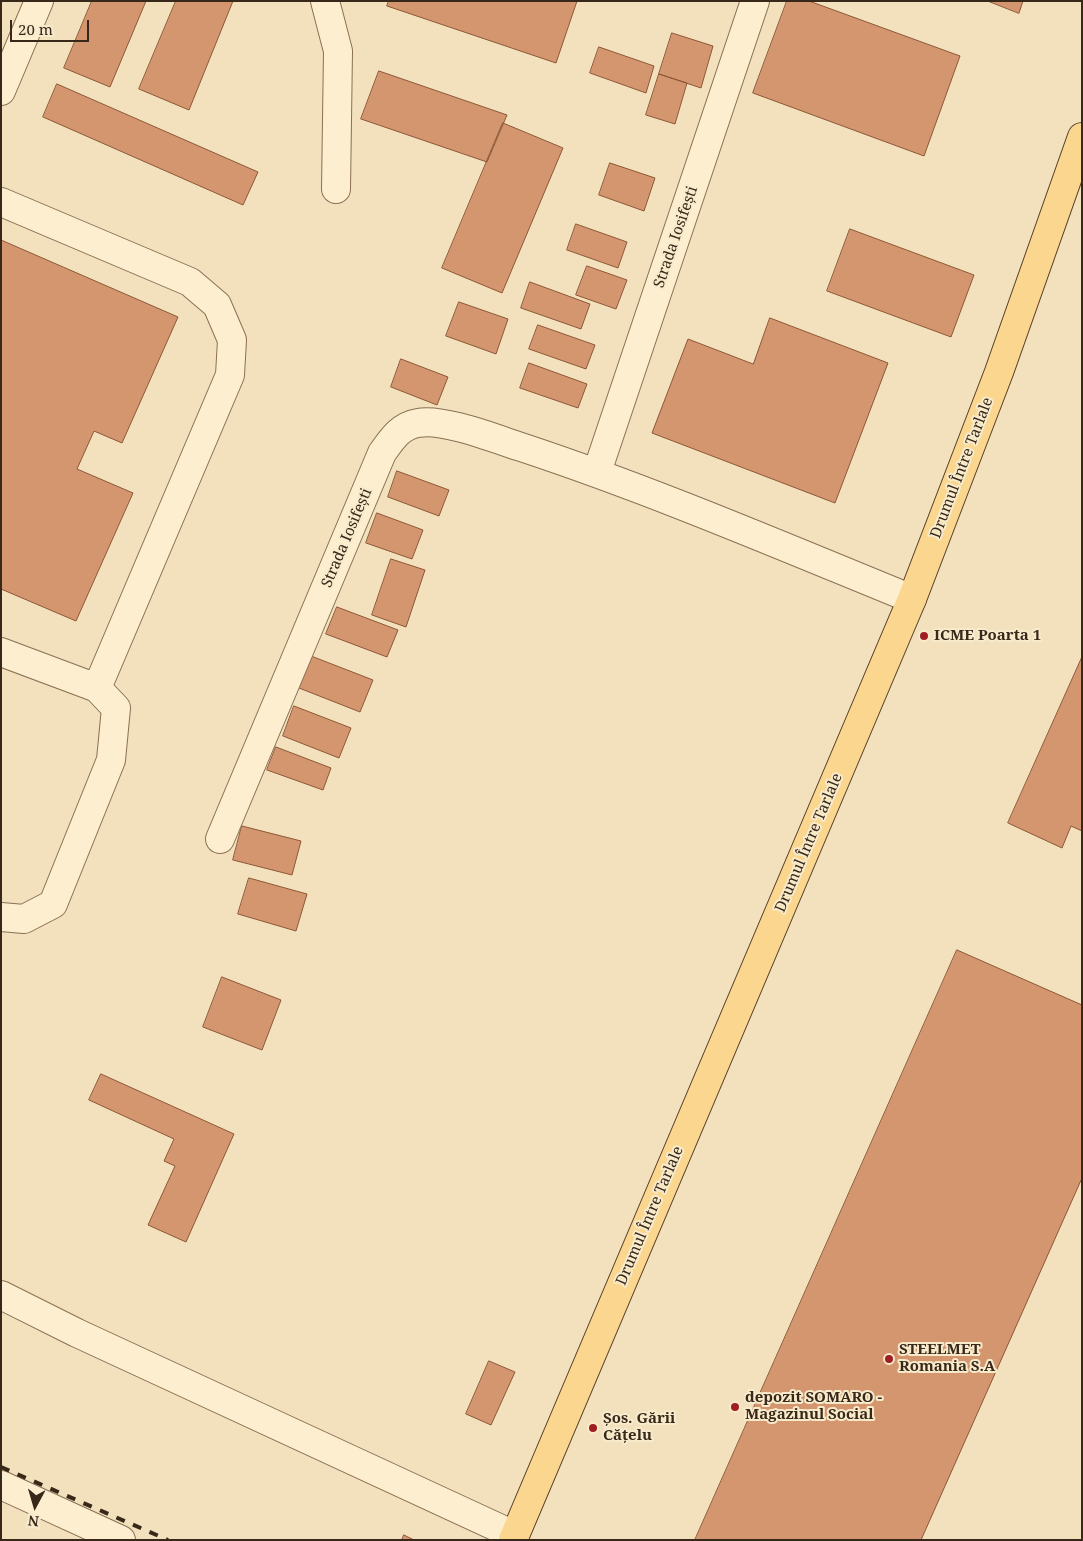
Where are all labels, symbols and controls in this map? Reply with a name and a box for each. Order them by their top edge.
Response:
scale bar [12,10,91,42]
text: 20 m [18,19,53,39]
street label: Strada Iosifești [650,184,702,290]
street label: Drumul Între Tarlale [927,395,997,541]
street label: Strada Iosifești [318,486,376,590]
place label: ICME Poarta 1 [934,627,1041,645]
marker: ICME Poarta 1 [918,630,930,642]
street label: Drumul Între Tarlale [772,771,846,915]
street label: Drumul Între Tarlale [613,1144,687,1288]
place label: STEELMET Romania S.A [899,1341,995,1376]
marker: STEELMET Romania S.A [883,1353,895,1365]
place label: depozit SOMARO - Magazinul Social [745,1389,882,1424]
marker: depozit SOMARO - Magazinul Social [729,1401,741,1413]
place label: Șos. Gării Cățelu [603,1410,675,1445]
marker: Șos. Gării Cățelu [587,1422,599,1434]
north arrow [10,1481,60,1531]
text: N [27,1511,40,1531]

